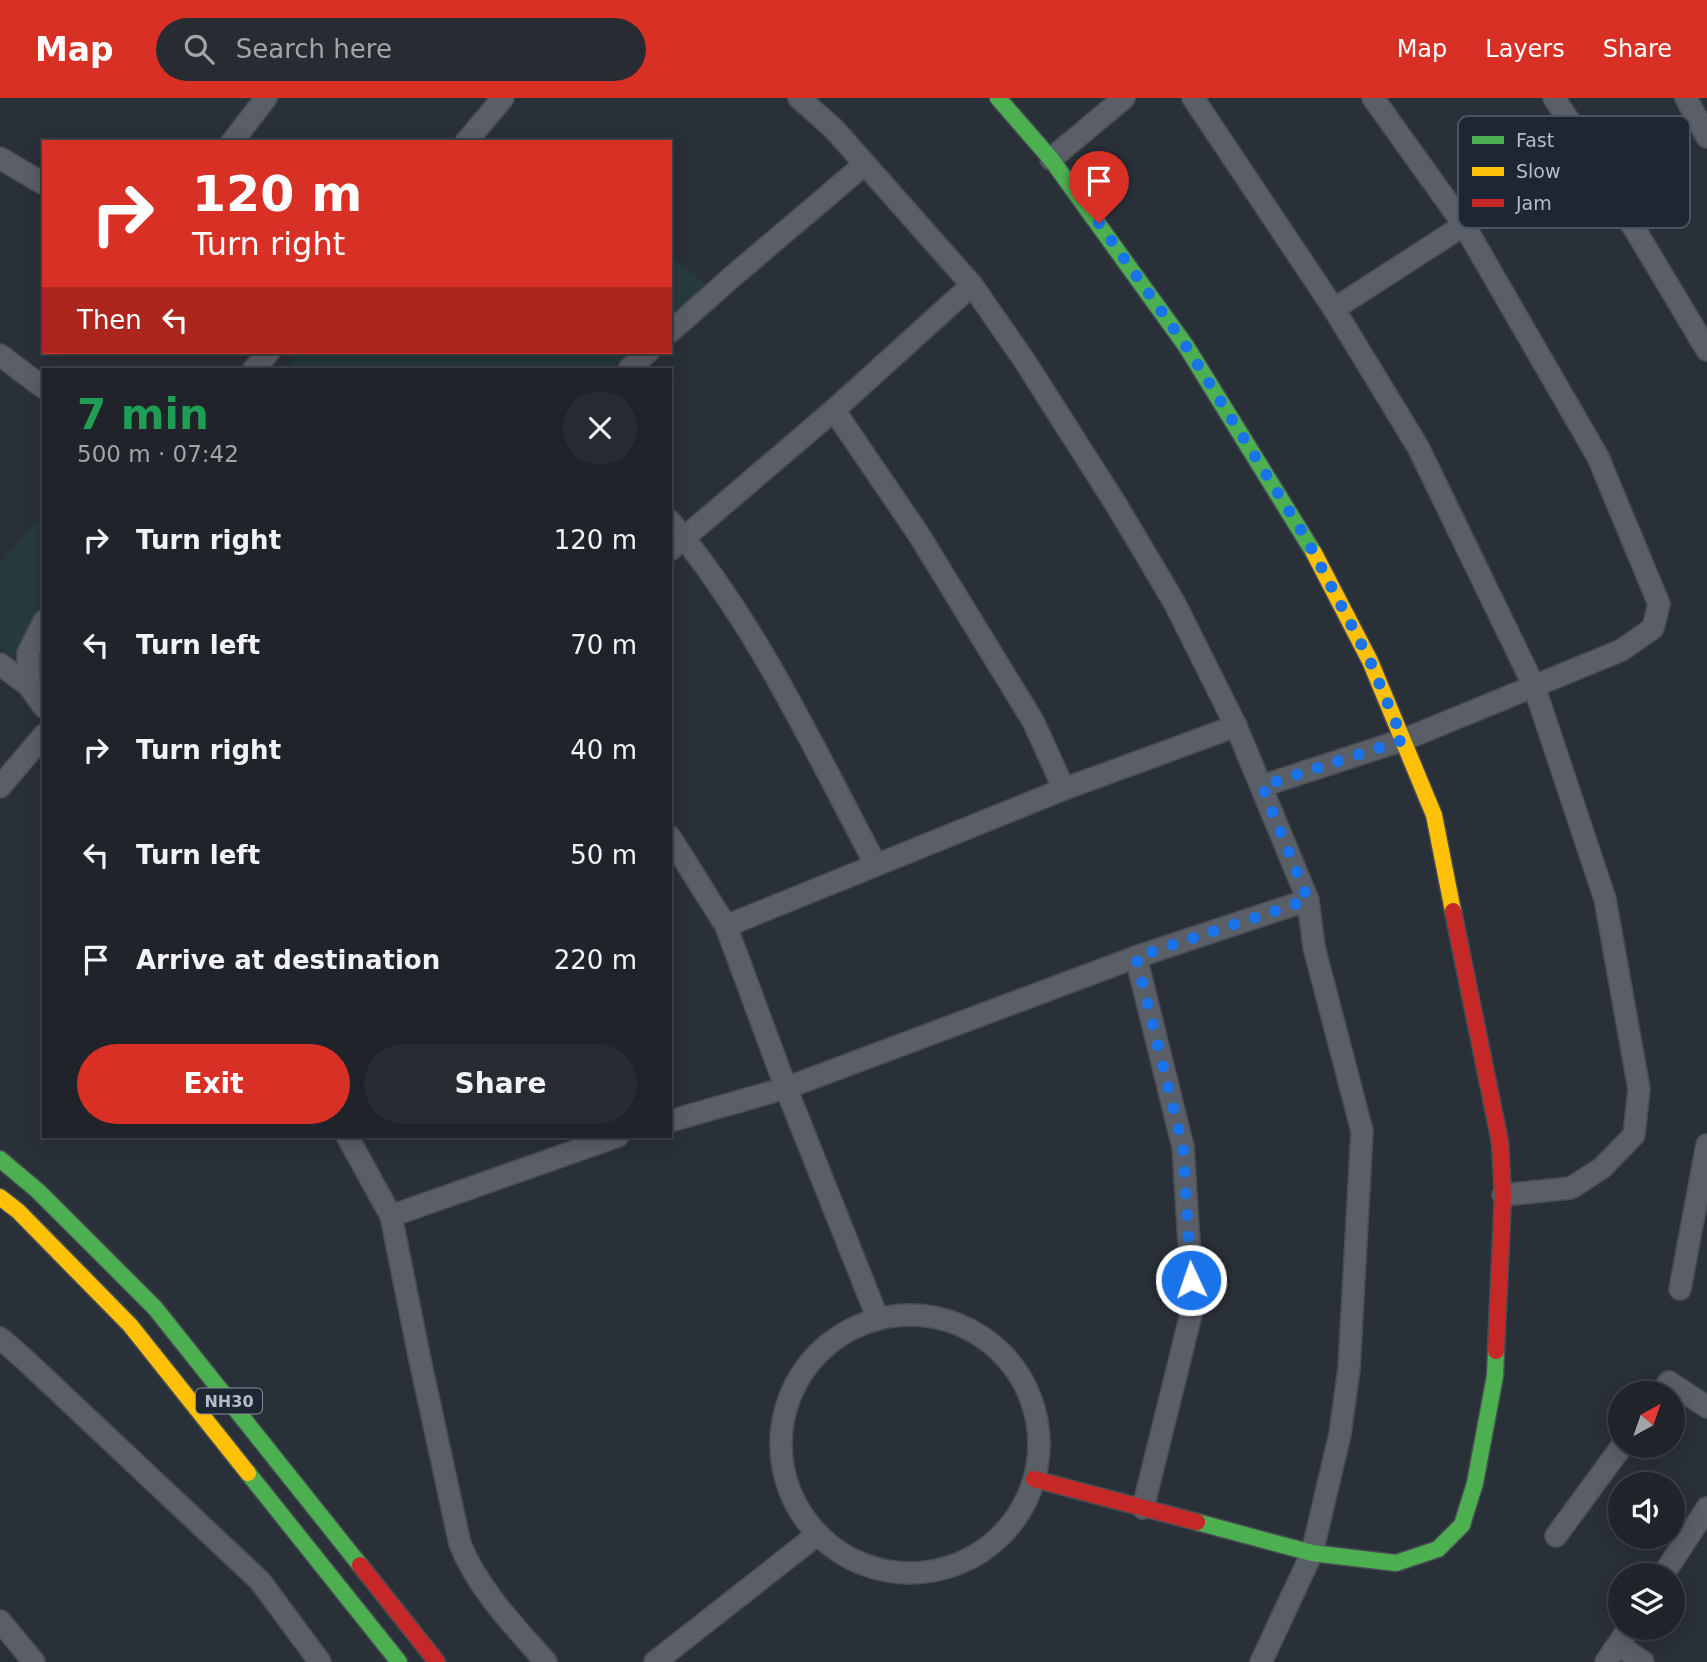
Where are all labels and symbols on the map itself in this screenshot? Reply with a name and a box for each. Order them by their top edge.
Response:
legend [1458,116,1690,228]
text: Fast [1516,129,1554,151]
pin [1069,151,1129,223]
text: Slow [1516,160,1561,182]
text: Jam [1515,192,1552,214]
position arrow [1154,1243,1228,1317]
north arrow [1608,1381,1685,1458]
road number: NH30 [196,1388,262,1414]

